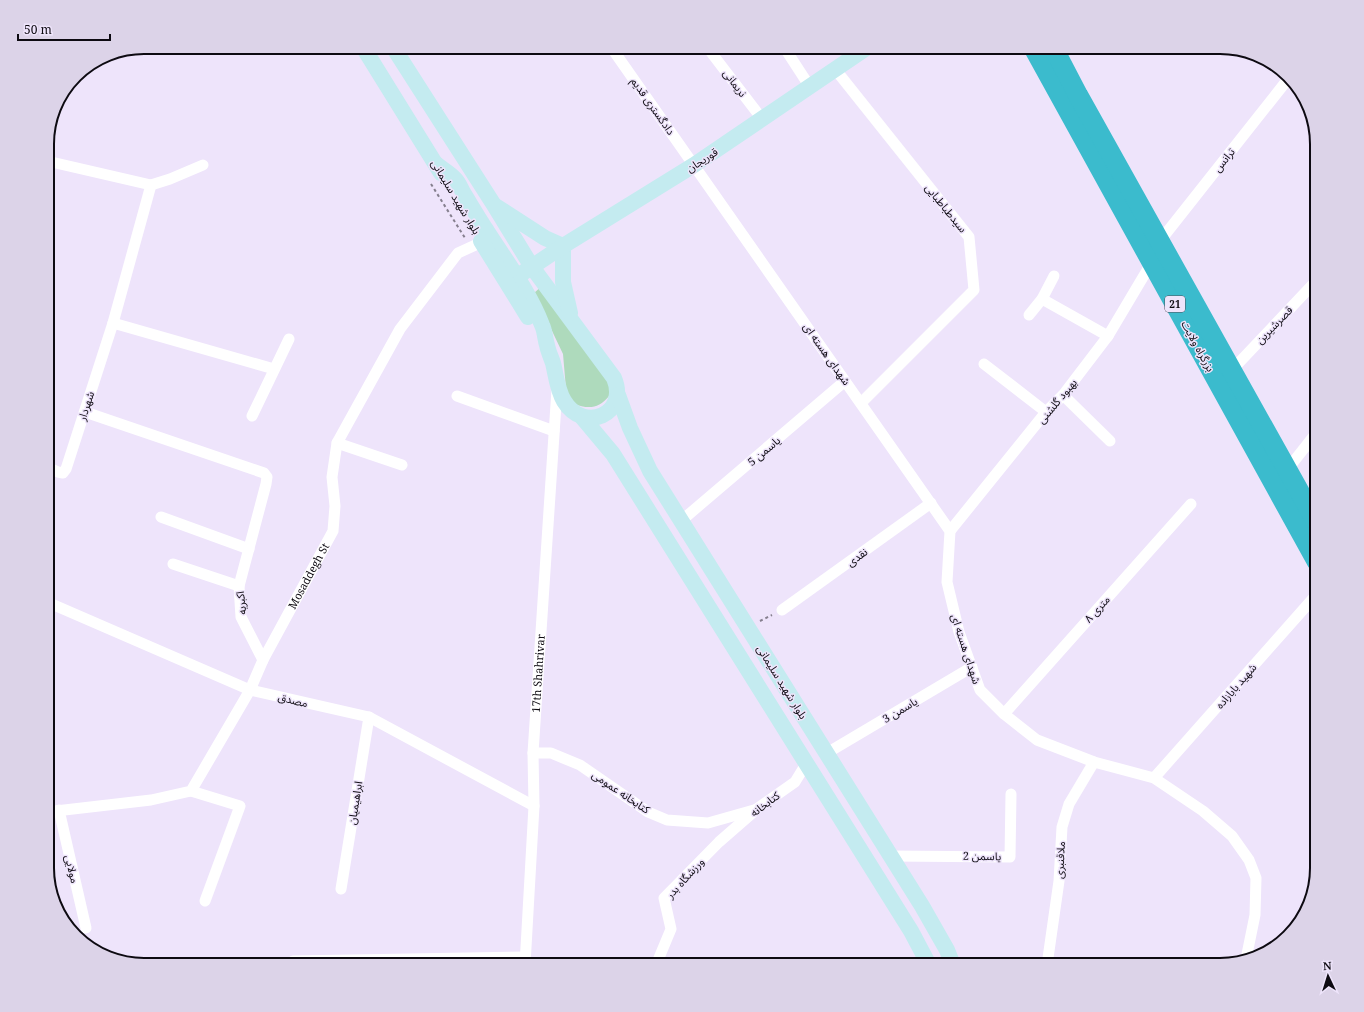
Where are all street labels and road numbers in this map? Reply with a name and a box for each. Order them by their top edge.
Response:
street label: نریمانی [720,66,751,100]
street label: دادگستری قدیم [626,74,679,139]
street label: قوریجان [683,144,721,175]
street label: ترانس [1209,144,1238,175]
street label: بلوار شهید سلیمانی [428,157,485,237]
street label: سیدطباطبایی [922,180,971,236]
road number: 21 [1165,296,1185,312]
street label: قصرشیرین [1252,302,1296,347]
street label: بزرگراه ولایت [1178,318,1219,374]
street label: شهدای هسته ای [800,320,855,388]
street label: بهبود گلشنی [1033,375,1080,426]
street label: شهردار [73,389,97,423]
street label: یاسمن 5 [744,432,783,469]
street label: Mosaddegh St [284,540,332,611]
street label: نقدی [843,544,870,569]
street label: اکبریه [232,591,249,616]
street label: ۸ متری [1080,592,1113,625]
street label: شهدای هسته ای [948,612,985,686]
street label: 17th Shahrivar [528,633,548,713]
street label: بلوار شهید سلیمانی [754,642,811,722]
street label: شهید بابازاده [1212,660,1260,712]
street label: مصدق [277,689,310,710]
street label: یاسمن 3 [879,693,920,726]
street label: کتابخانه عمومی [589,767,654,817]
street label: ابراهیمیان [344,780,365,826]
street label: کتابخانه [747,787,783,820]
street label: ملاقنبری [1051,841,1068,879]
street label: یاسمن 2 [963,848,1001,863]
street label: مولایی [62,853,83,885]
street label: ورزشگاه بدر [662,854,707,902]

